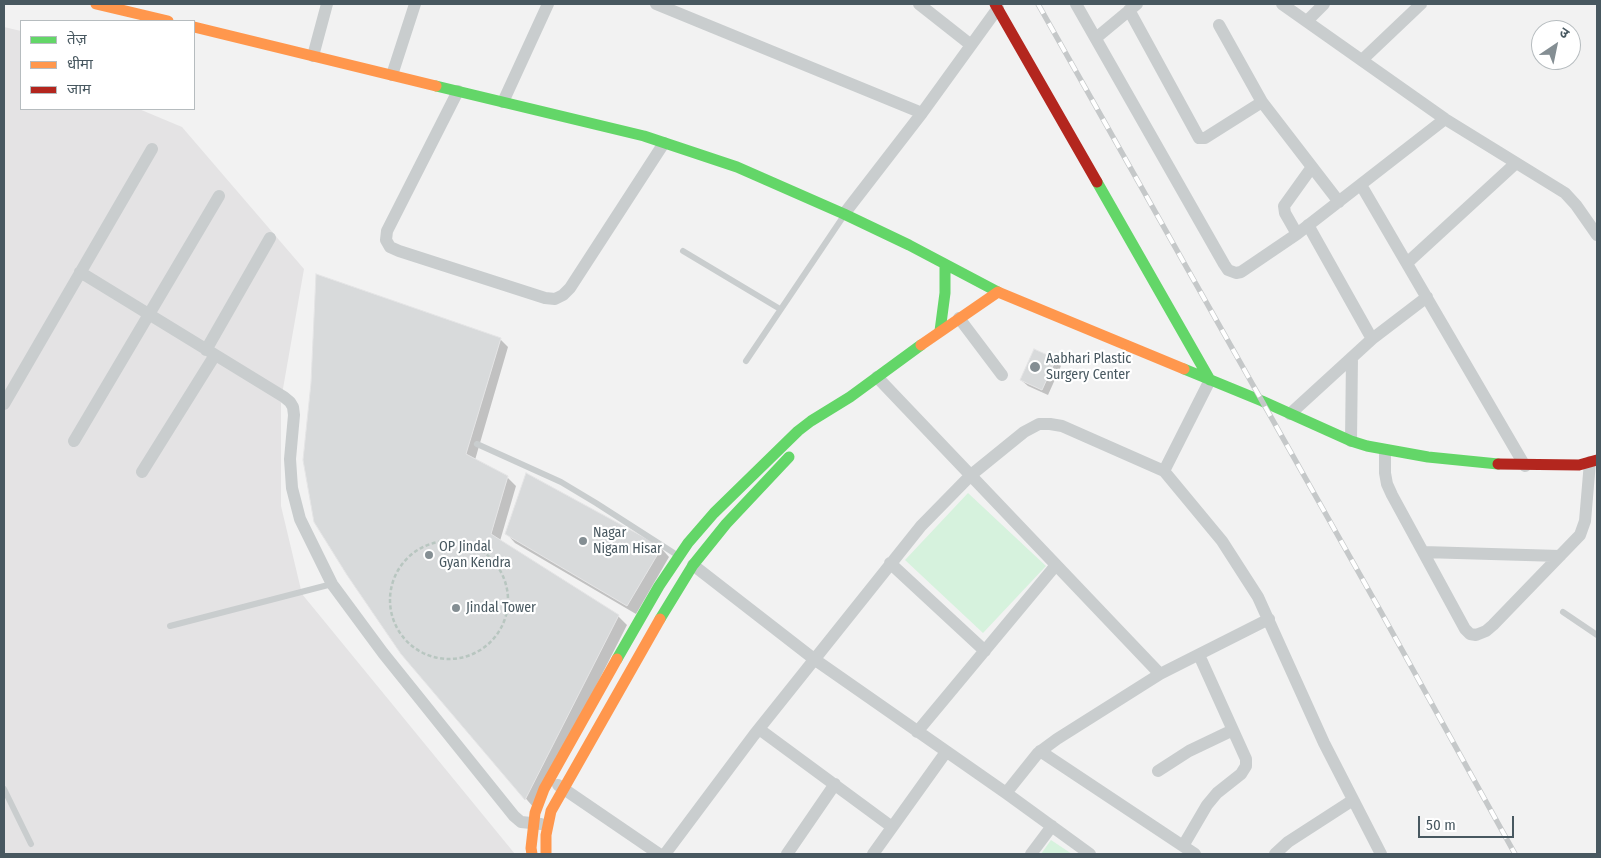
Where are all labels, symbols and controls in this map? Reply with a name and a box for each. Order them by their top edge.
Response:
legend [20,20,195,110]
north arrow [1531,20,1581,70]
text: उ [1556,24,1572,42]
text: तेज़ [67,30,87,48]
text: धीमा [67,55,93,73]
text: जाम [67,80,91,98]
place label: Aabhari Plastic Surgery Center [1046,351,1131,384]
marker: Aabhari Plastic Surgery Center [1028,360,1042,374]
place label: Nagar Nigam Hisar [593,525,662,558]
marker: Nagar Nigam Hisar [577,535,589,547]
place label: OP Jindal Gyan Kendra [439,539,511,572]
marker: OP Jindal Gyan Kendra [423,549,435,561]
place label: Jindal Tower [466,600,536,616]
marker: Jindal Tower [450,602,462,614]
scale bar [1421,806,1517,838]
text: 50 m [1426,816,1456,834]

